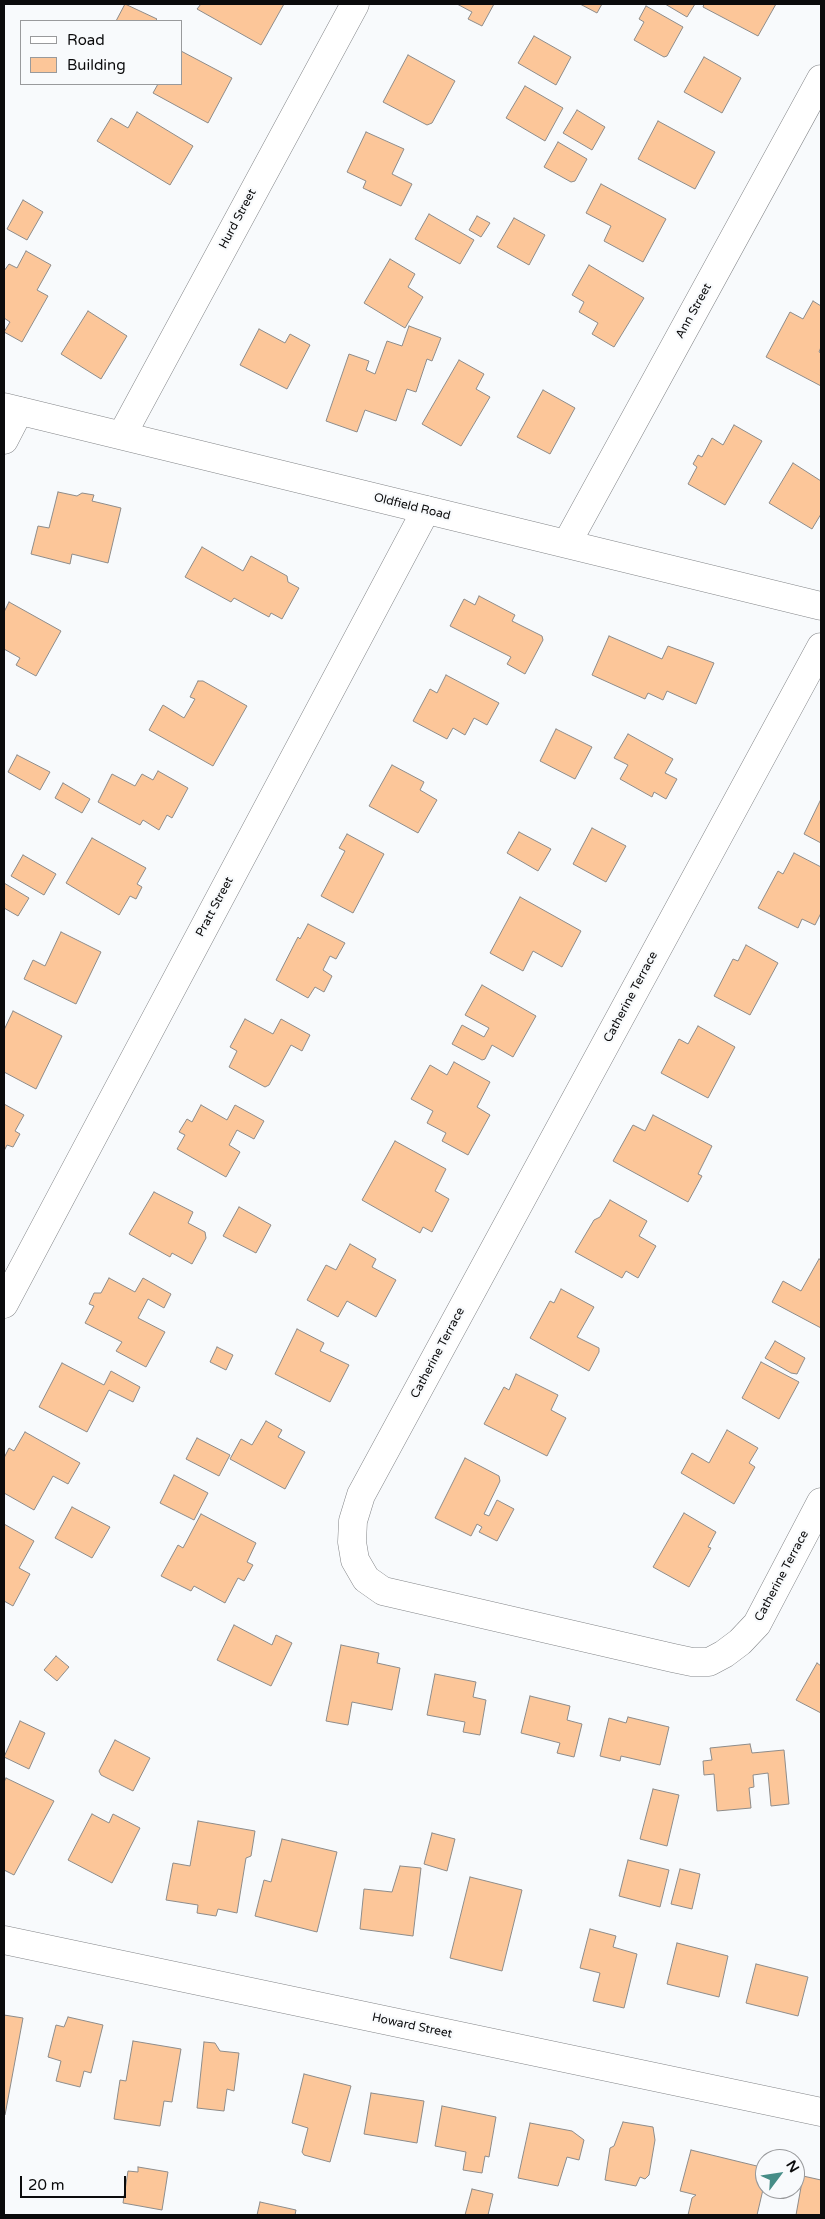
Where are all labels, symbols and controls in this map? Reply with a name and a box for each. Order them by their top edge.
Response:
legend [20,20,182,85]
text: Road [67,31,105,49]
text: Building [67,56,126,74]
street label: Hurd Street [216,187,260,251]
street label: Ann Street [673,281,715,341]
street label: Oldfield Road [372,491,452,523]
street label: Pratt Street [193,875,237,939]
street label: Catherine Terrace [601,949,661,1045]
street label: Catherine Terrace [408,1305,468,1401]
street label: Catherine Terrace [752,1528,812,1624]
street label: Howard Street [371,2010,453,2042]
north arrow [755,2149,805,2199]
text: N [782,2157,803,2176]
scale bar [22,2166,129,2198]
text: 20 m [28,2176,65,2194]

